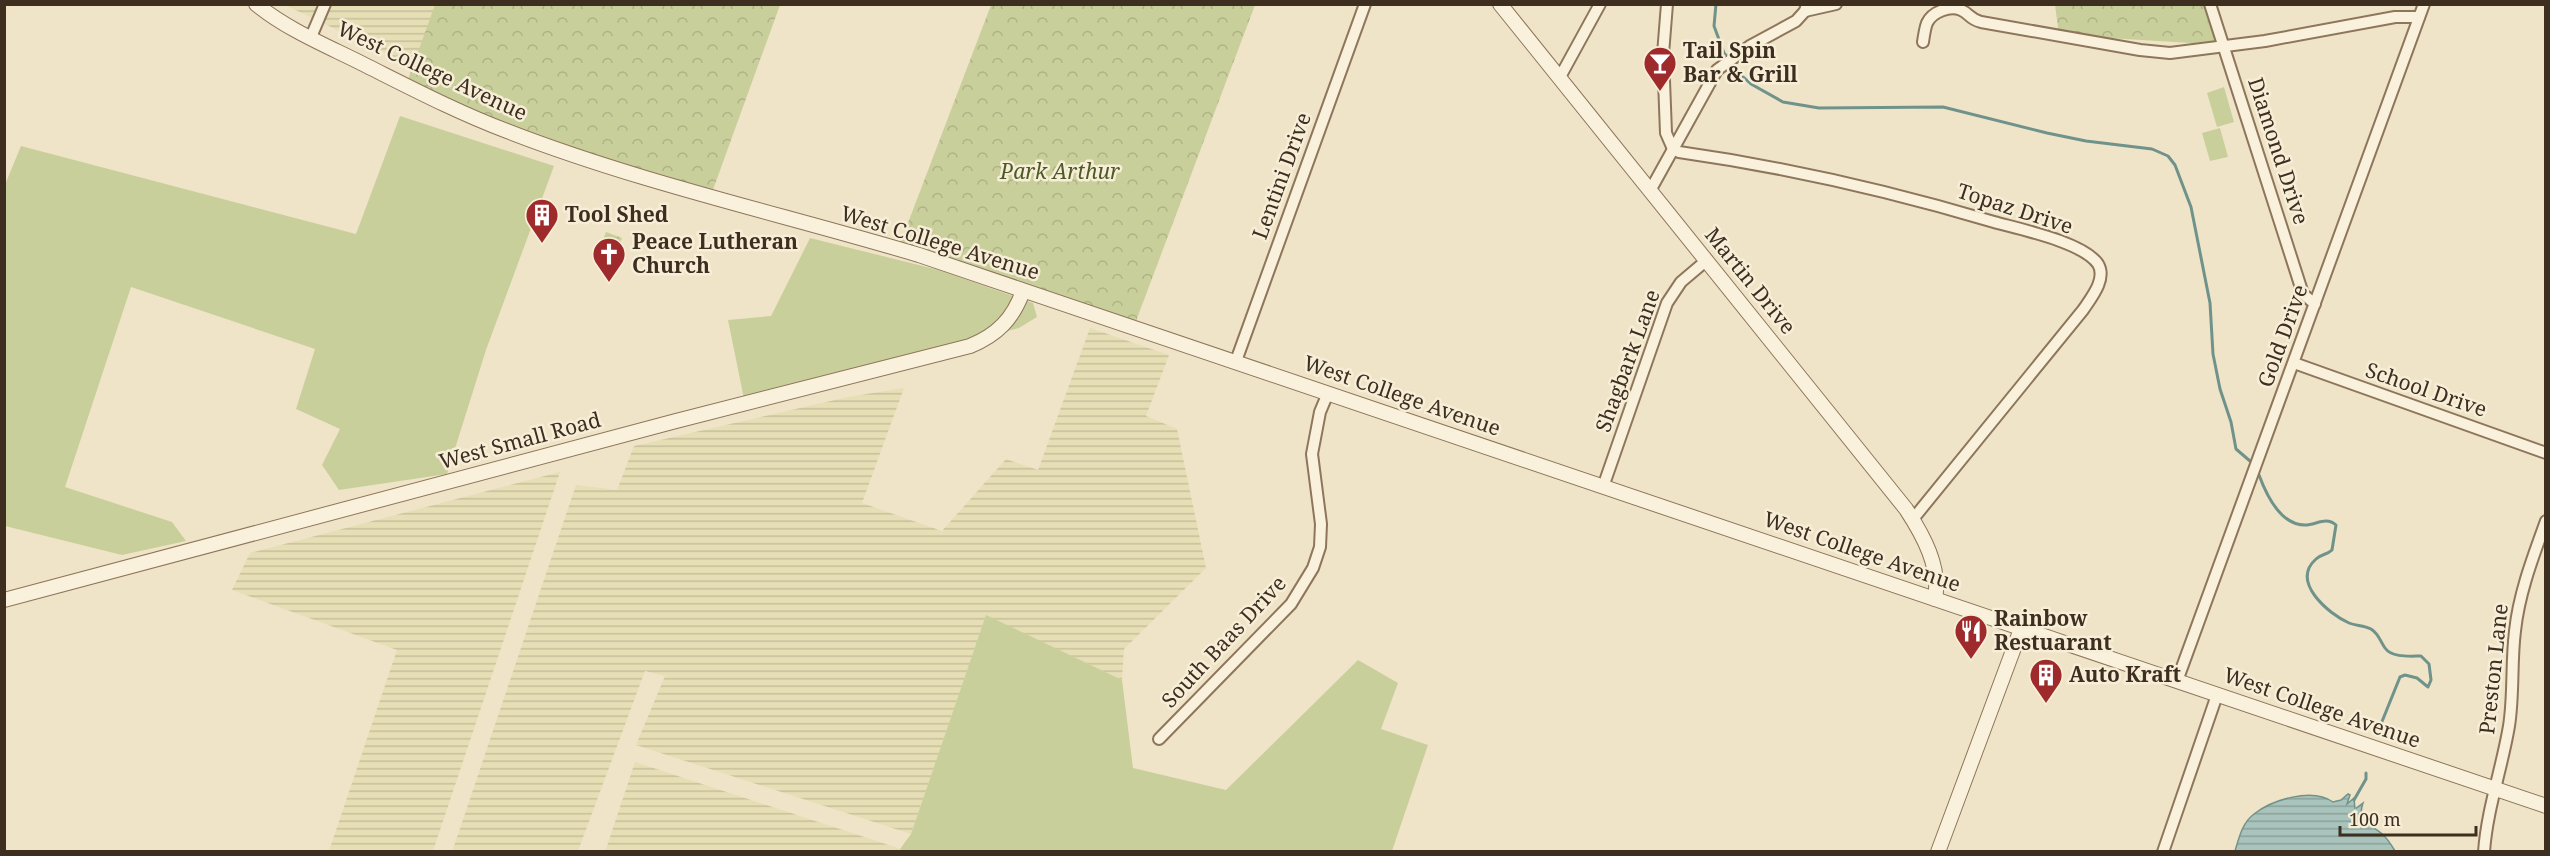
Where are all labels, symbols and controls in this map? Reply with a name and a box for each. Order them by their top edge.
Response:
street label: West College Avenue [333,14,532,126]
place label: Tail Spin Bar & Grill [1683,36,1798,88]
bar icon: Tail Spin Bar & Grill [1642,45,1678,92]
street label: Diamond Drive [2242,74,2316,228]
street label: Lentini Drive [1245,108,1317,243]
park label: Park Arthur [999,157,1120,185]
street label: Topaz Drive [1954,176,2077,240]
building icon: Tool Shed [524,197,560,244]
street label: West College Avenue [837,198,1043,286]
place label: Tool Shed [565,200,669,228]
street label: Martin Drive [1699,221,1803,340]
place label: Peace Lutheran Church [632,227,798,279]
church icon: Peace Lutheran Church [591,236,627,283]
street label: Gold Drive [2251,280,2314,391]
street label: Shagbark Lane [1588,285,1666,436]
street label: West College Avenue [1300,348,1505,442]
street label: School Drive [2362,355,2491,423]
street label: West Small Road [436,405,604,475]
street label: West College Avenue [1760,504,1965,598]
street label: South Baas Drive [1155,569,1292,713]
street label: Preston Lane [2472,602,2514,736]
place label: Rainbow Restuarant [1994,604,2112,656]
restaurant icon: Rainbow Restuarant [1953,613,1989,660]
building icon: Auto Kraft [2028,657,2064,704]
place label: Auto Kraft [2069,660,2181,688]
street label: West College Avenue [2220,660,2425,754]
scale bar [2340,799,2476,837]
text: 100 m [2349,807,2401,831]

